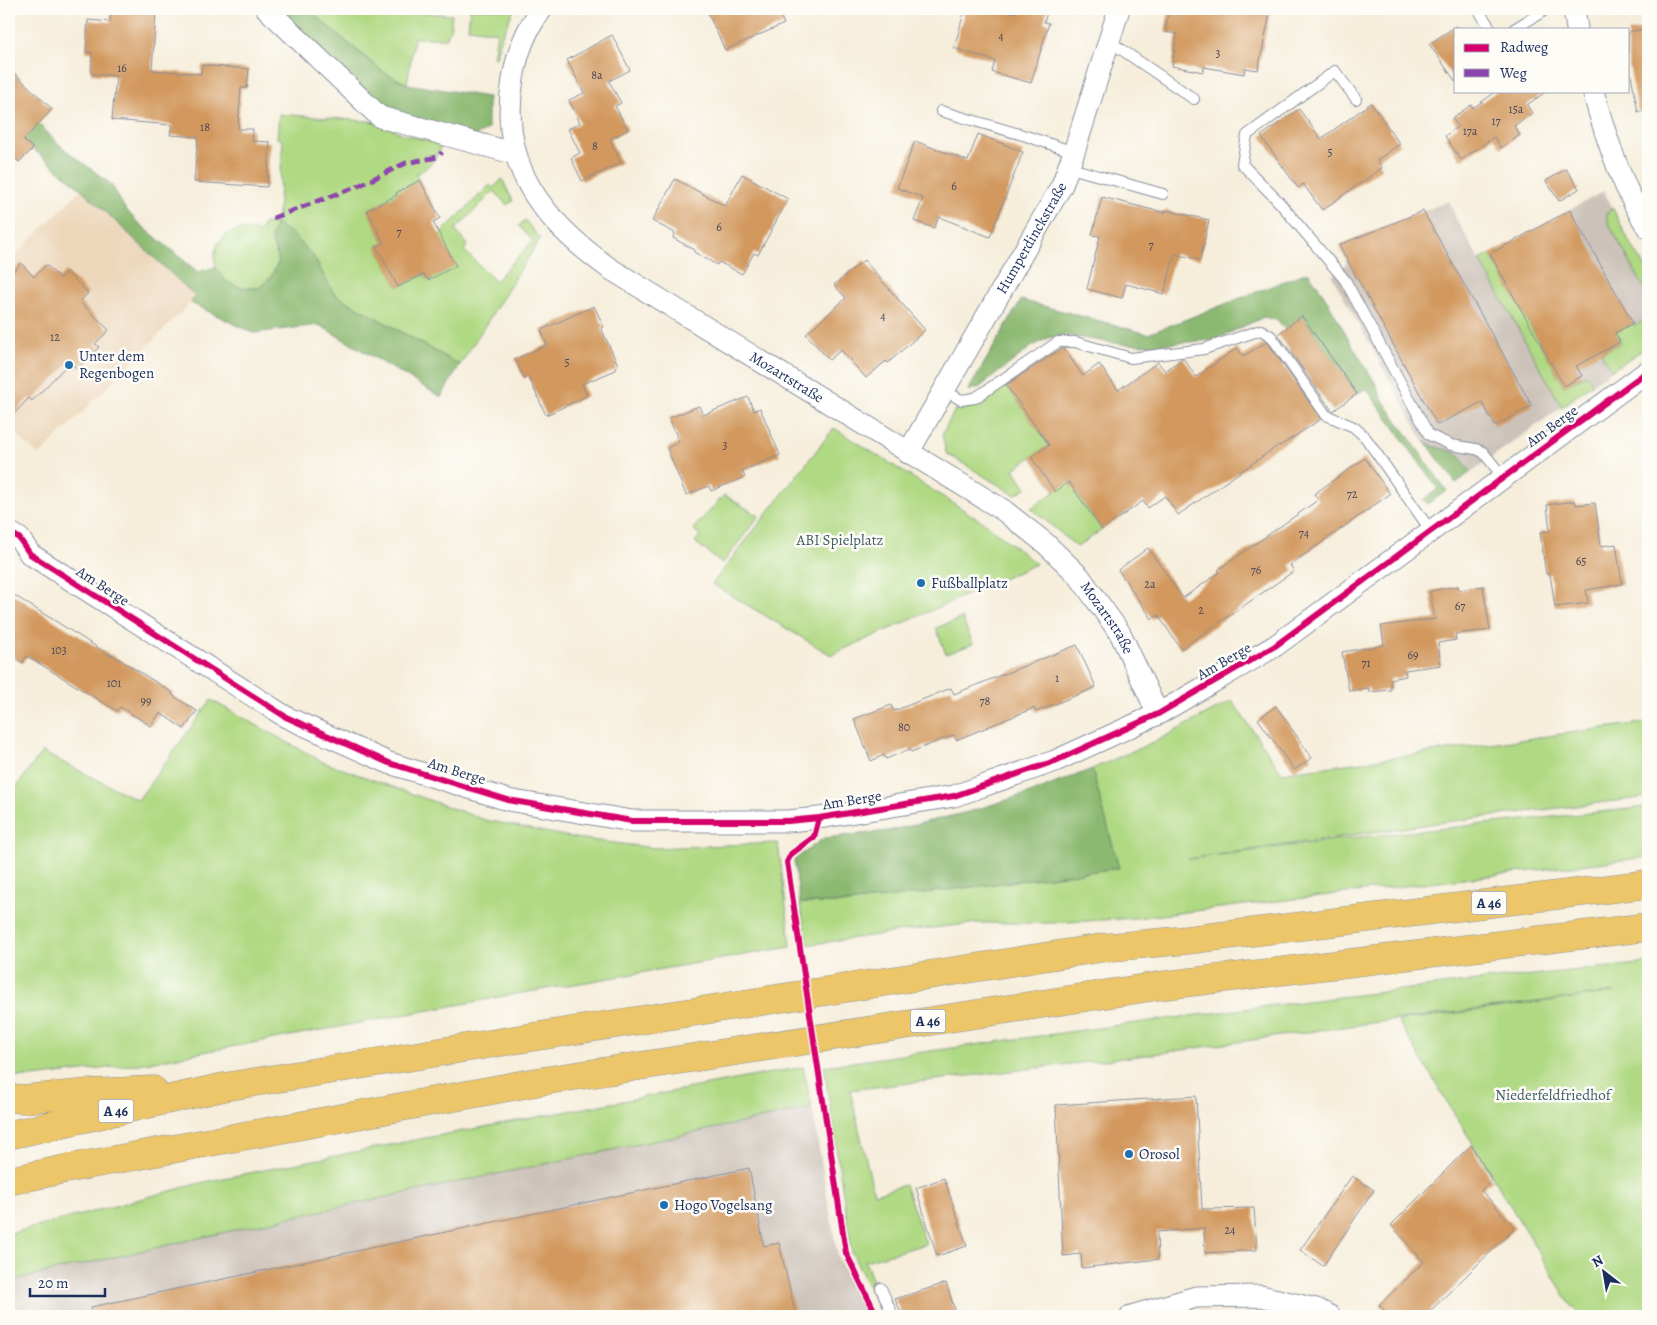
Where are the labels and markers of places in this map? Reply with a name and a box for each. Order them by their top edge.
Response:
place label: Unter dem Regenbogen [79,346,154,383]
marker: Unter dem Regenbogen [63,359,75,371]
place label: Fußballplatz [931,573,1008,593]
marker: Fußballplatz [915,577,927,589]
place label: Orosol [1139,1144,1180,1164]
marker: Orosol [1123,1148,1135,1160]
place label: Hogo Vogelsang [674,1195,773,1215]
marker: Hogo Vogelsang [658,1199,670,1211]

